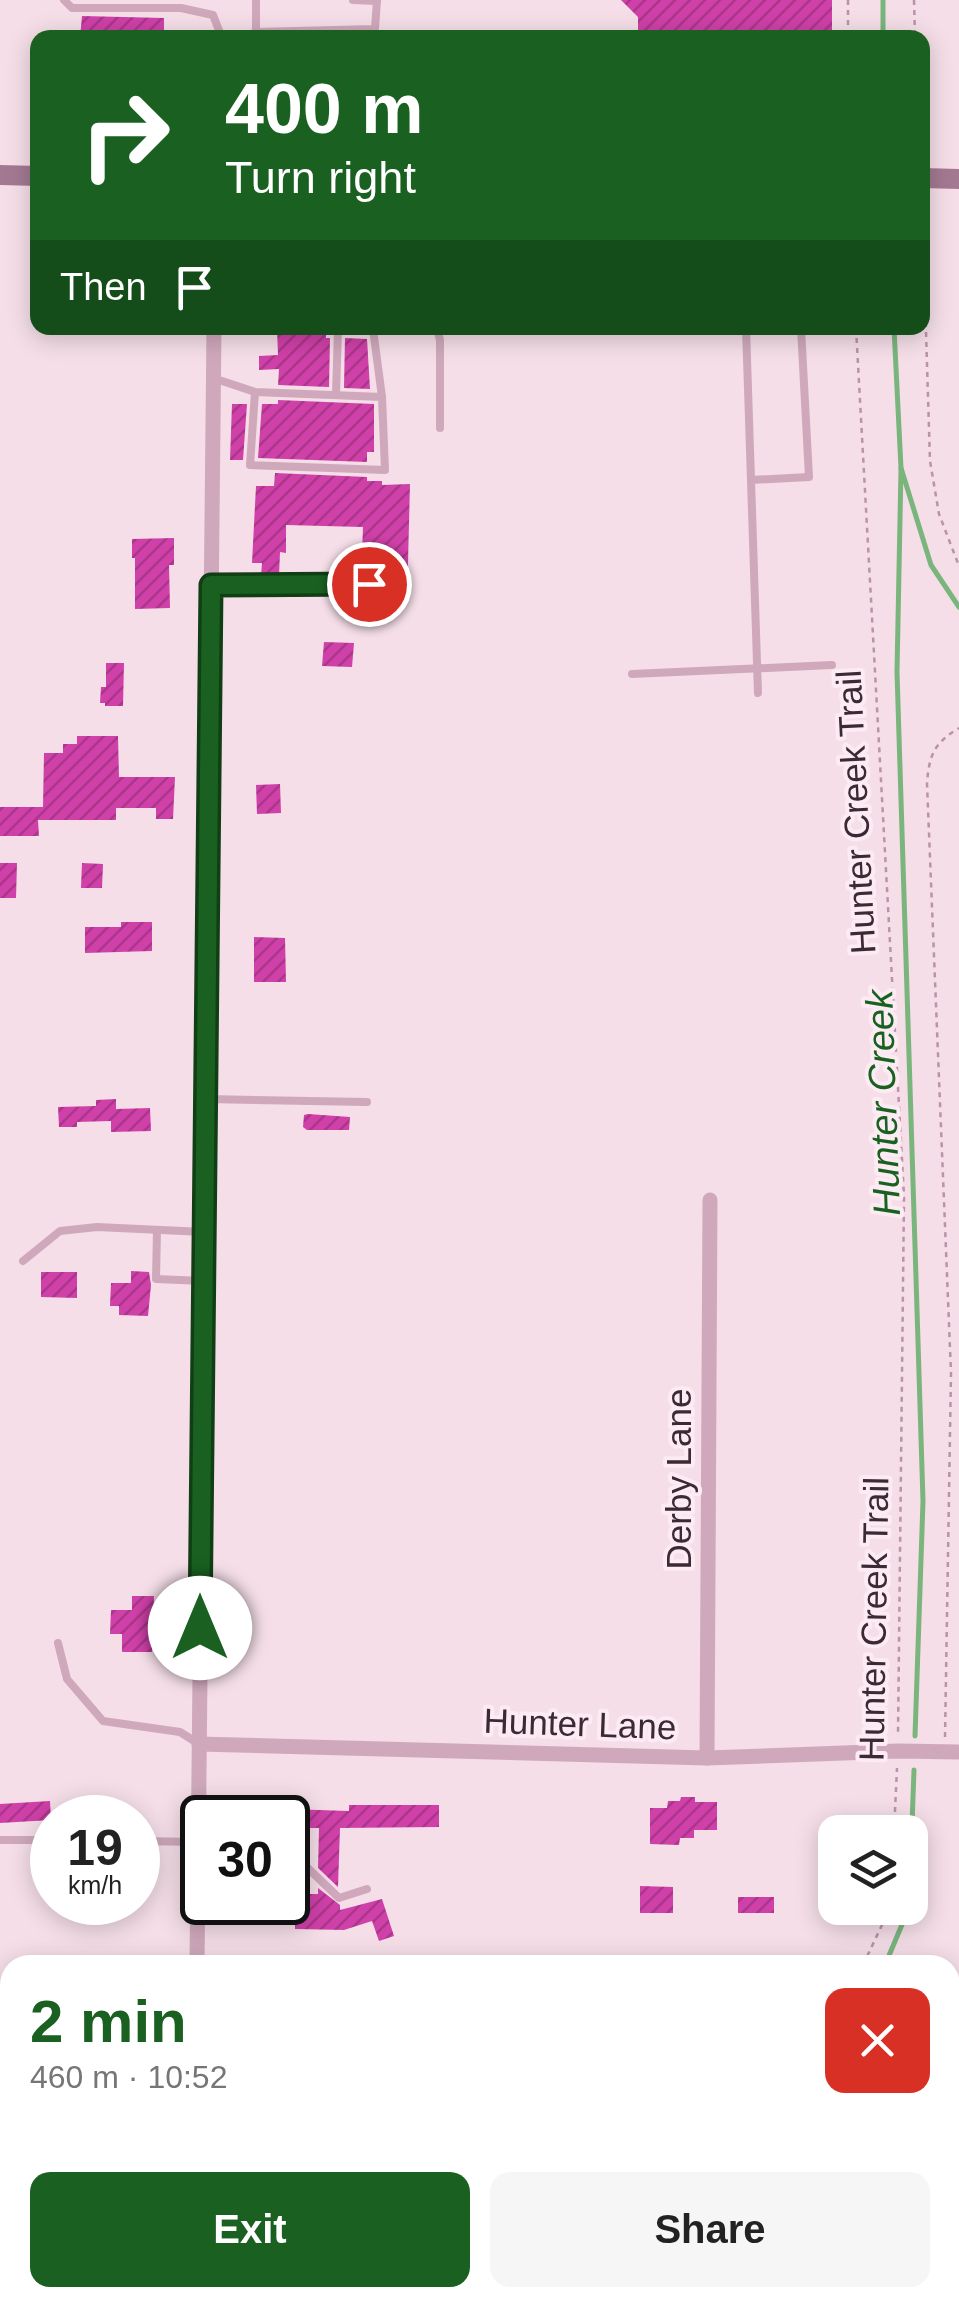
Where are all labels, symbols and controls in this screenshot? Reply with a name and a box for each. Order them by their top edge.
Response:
icon: right [60,70,190,200]
text: 400 m [225,70,423,148]
text: Turn right [225,152,416,203]
icon: arrive [167,260,222,315]
text: Then [60,266,147,308]
pin [327,542,412,627]
icon: arrive [342,557,397,612]
street label: Hunter Creek Trail [829,669,882,955]
water label: Hunter Creek [858,987,908,1217]
street label: Derby Lane [659,1389,698,1569]
street label: Hunter Creek Trail [852,1477,895,1761]
position arrow [148,1576,252,1680]
street label: Hunter Lane [483,1701,677,1746]
speed limit sign: 30 [180,1795,310,1925]
map controls [818,1815,928,1925]
button: layers [818,1815,928,1925]
text: 19 [67,1820,123,1876]
text: km/h [68,1871,122,1899]
text: 2 min [30,1988,187,2055]
button: close [825,1988,930,2093]
text: 460 m · 10:52 [30,2059,227,2095]
button: Exit [30,2172,470,2287]
button: Share [490,2172,930,2287]

